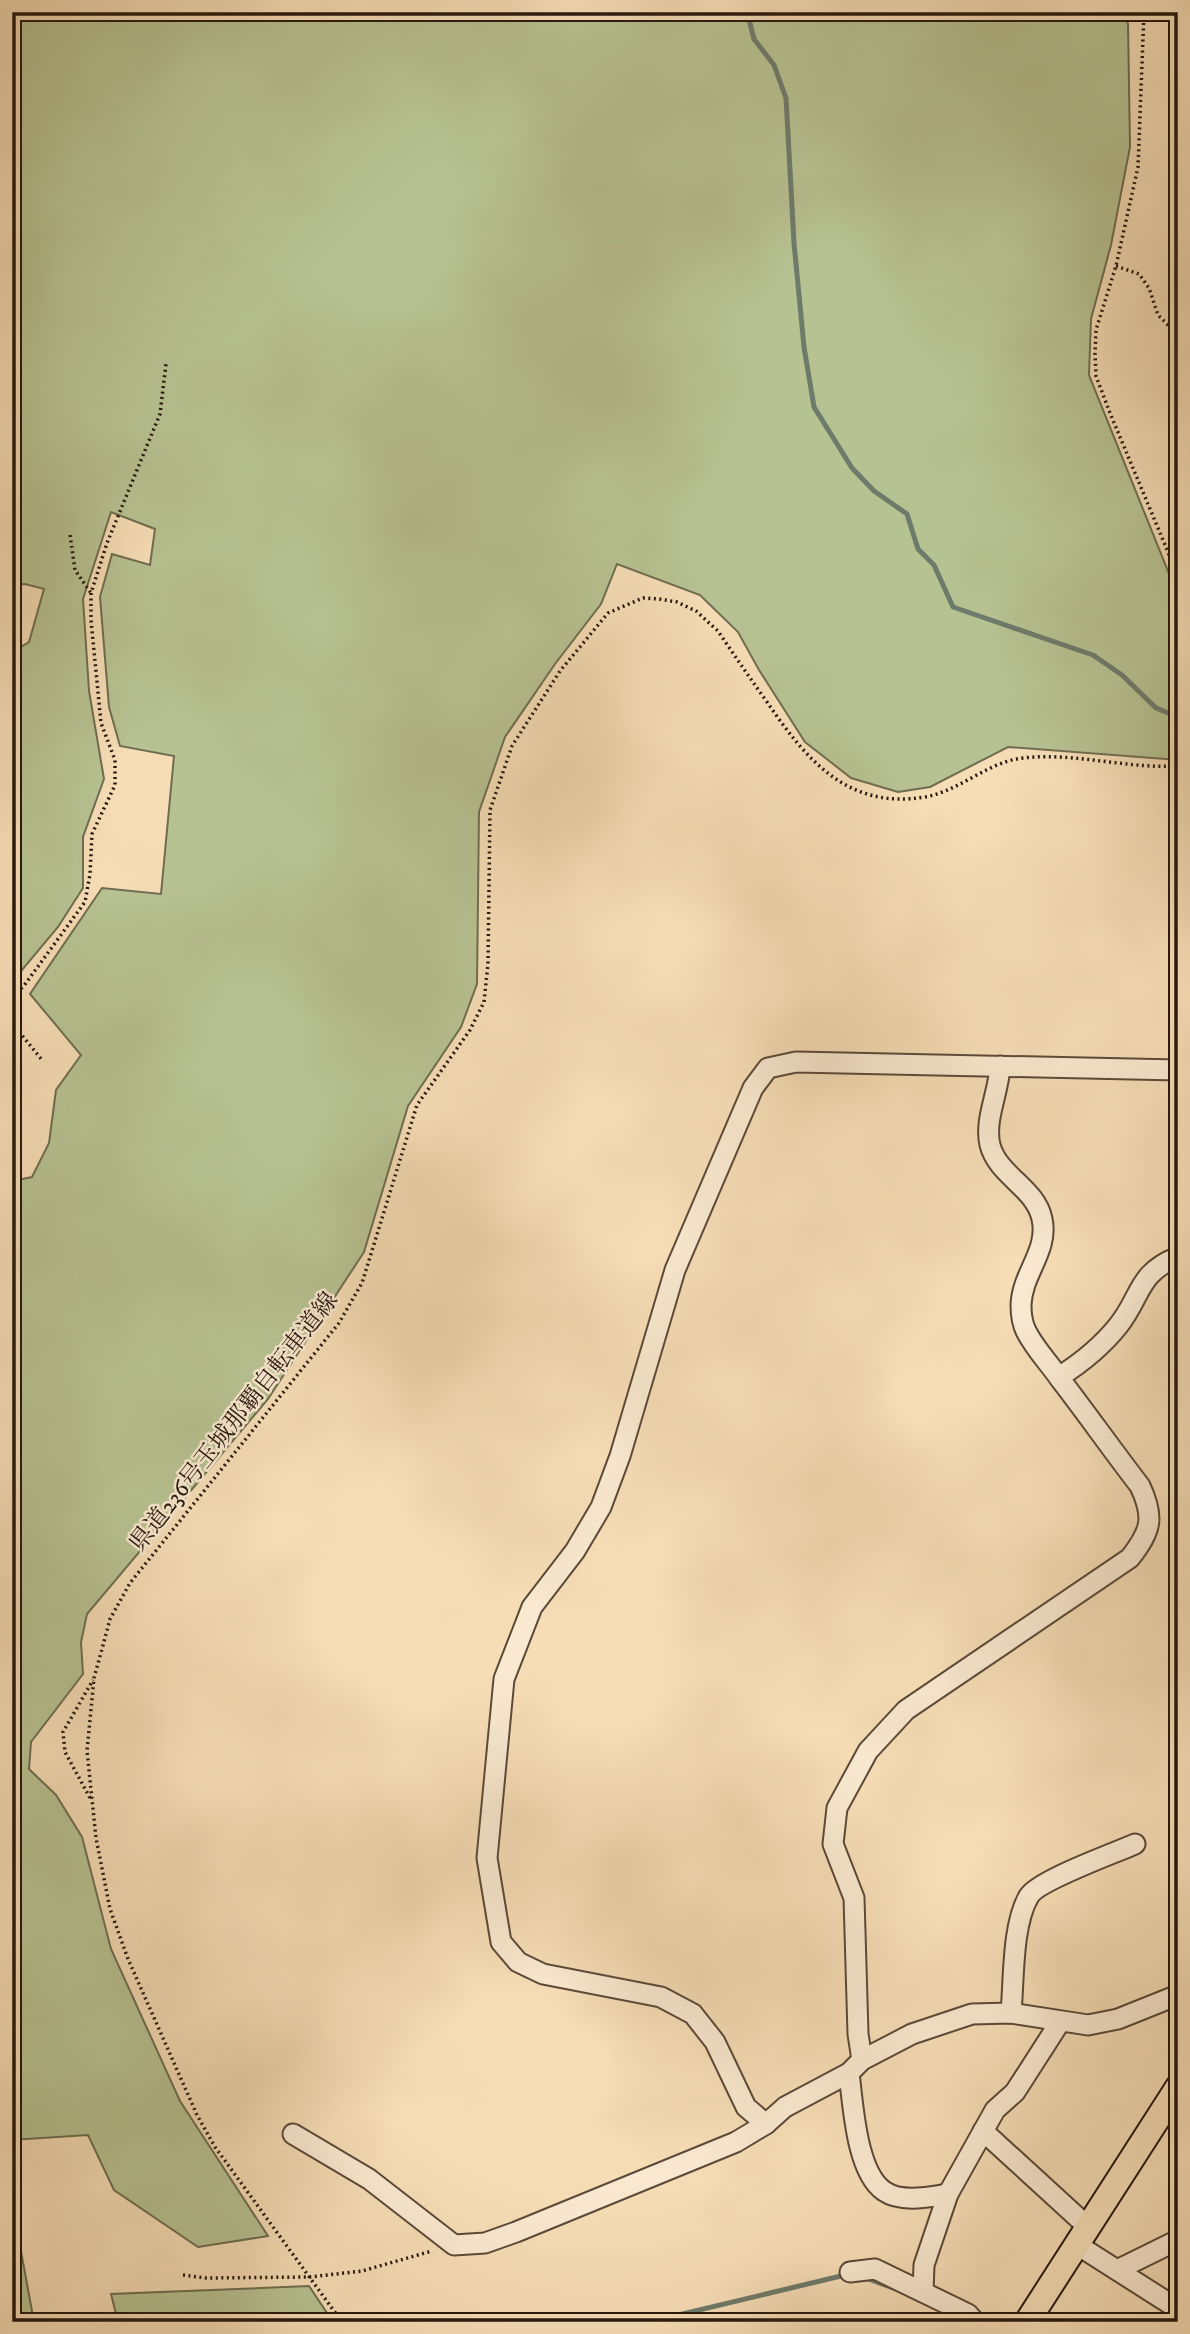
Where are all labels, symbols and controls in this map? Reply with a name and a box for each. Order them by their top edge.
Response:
street label: 県道236号玉城那覇自転車道線 [123,1286,345,1558]

